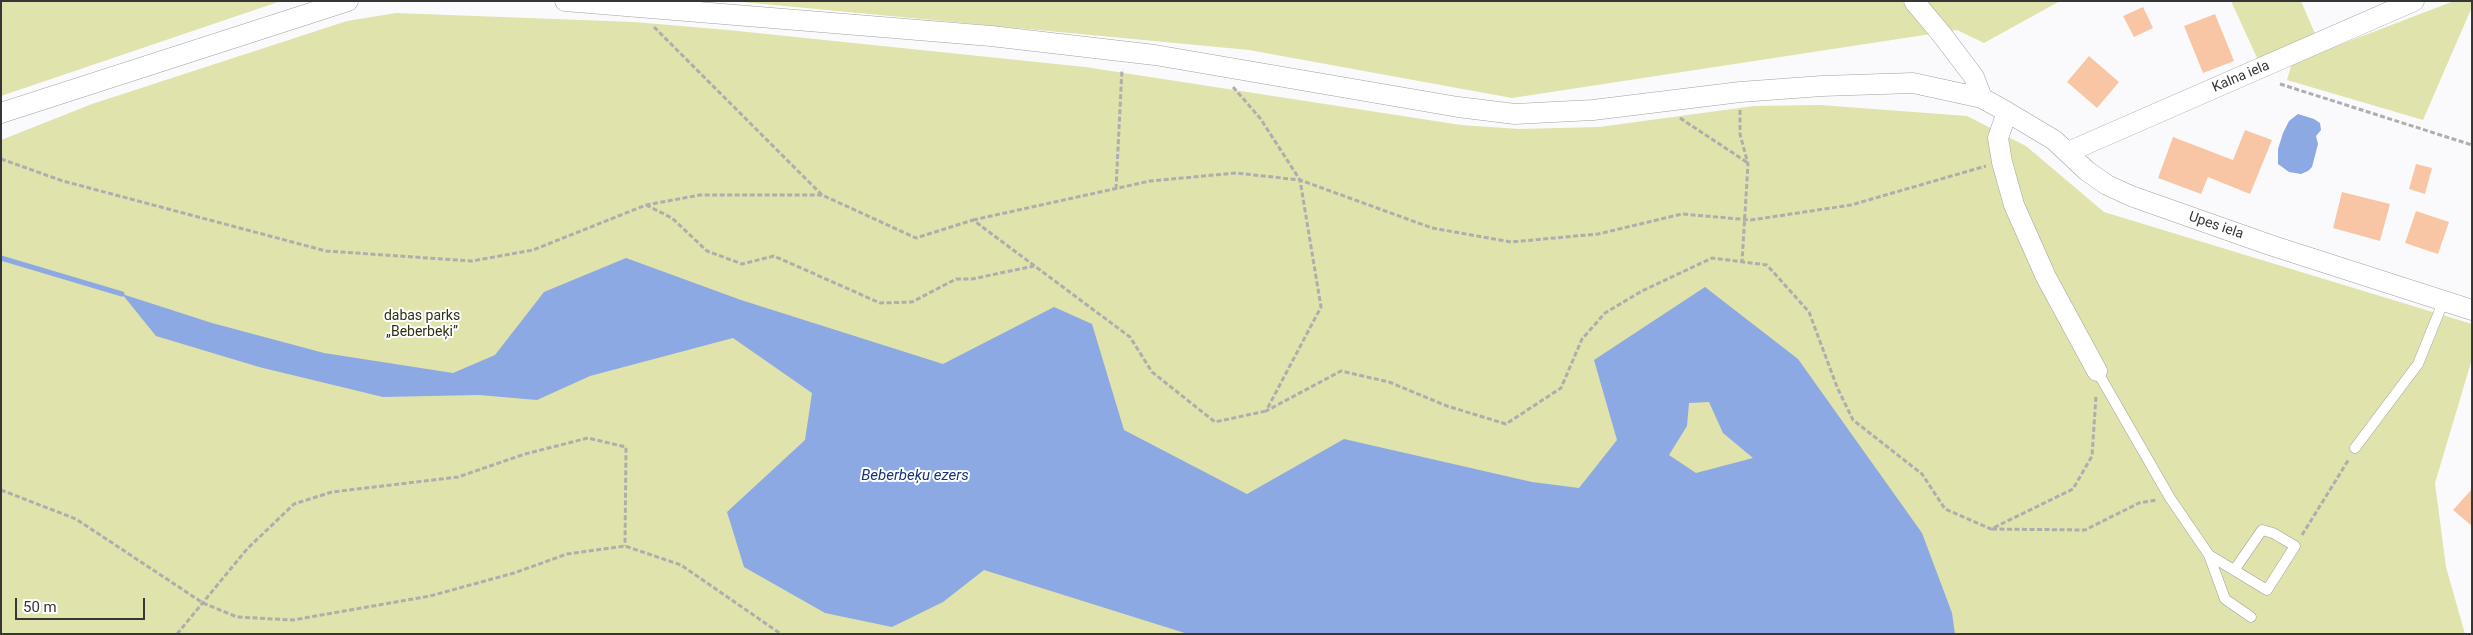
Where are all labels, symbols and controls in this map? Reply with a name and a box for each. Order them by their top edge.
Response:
street label: Kalna iela [2210,57,2272,97]
street label: Upes iela [2186,209,2246,243]
park label: dabas parks „Beberbeķi” [384,308,460,341]
water label: Beberbeķu ezers [861,467,969,485]
scale bar [18,588,148,620]
text: 50 m [23,598,57,616]

